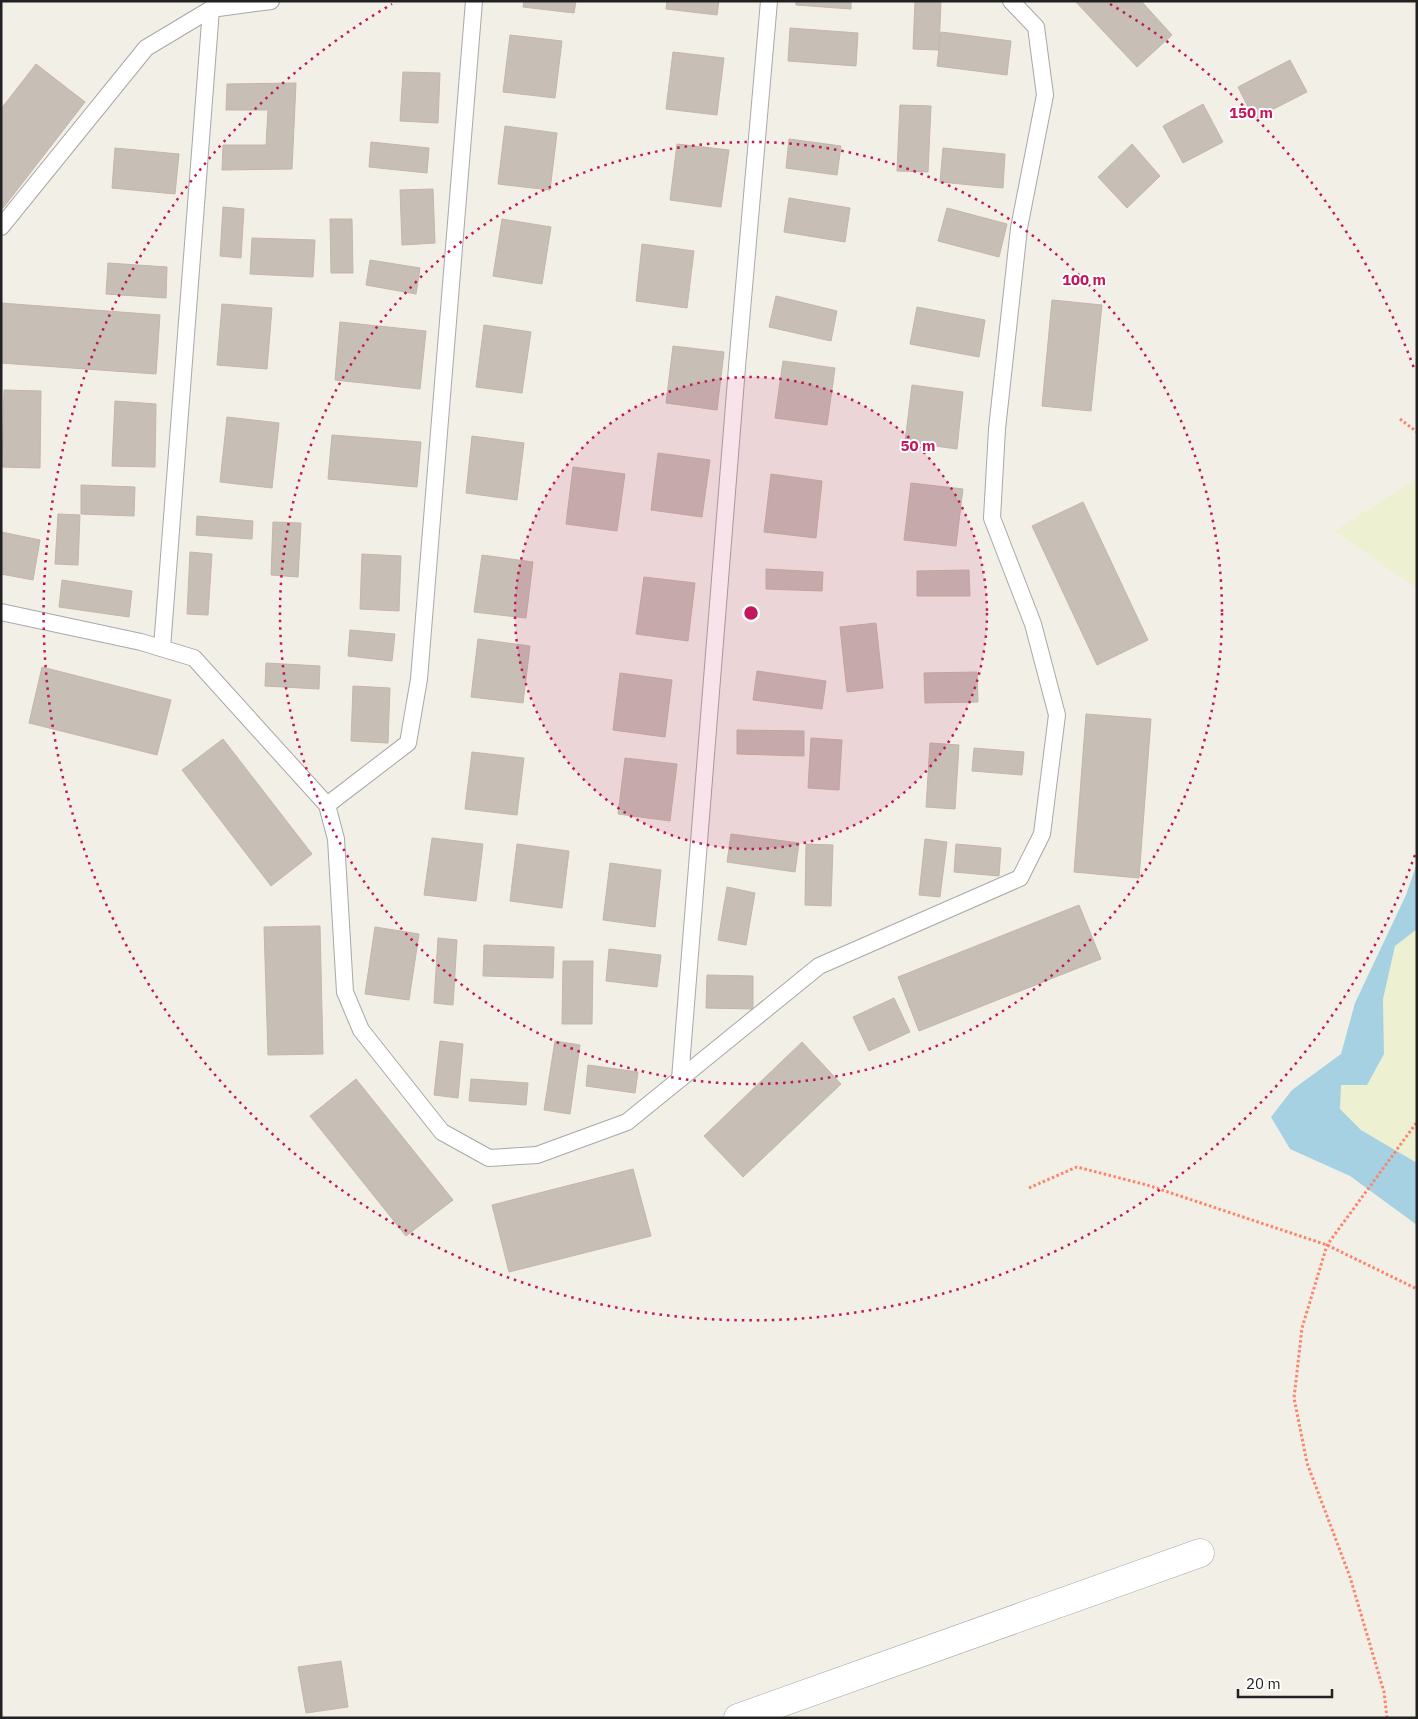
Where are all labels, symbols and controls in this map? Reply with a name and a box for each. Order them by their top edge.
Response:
text: 150 m [1229,103,1273,122]
text: 100 m [1062,270,1106,289]
text: 50 m [901,436,935,455]
centre of rings [742,604,760,622]
scale bar [1238,1666,1332,1698]
text: 20 m [1246,1674,1281,1693]

